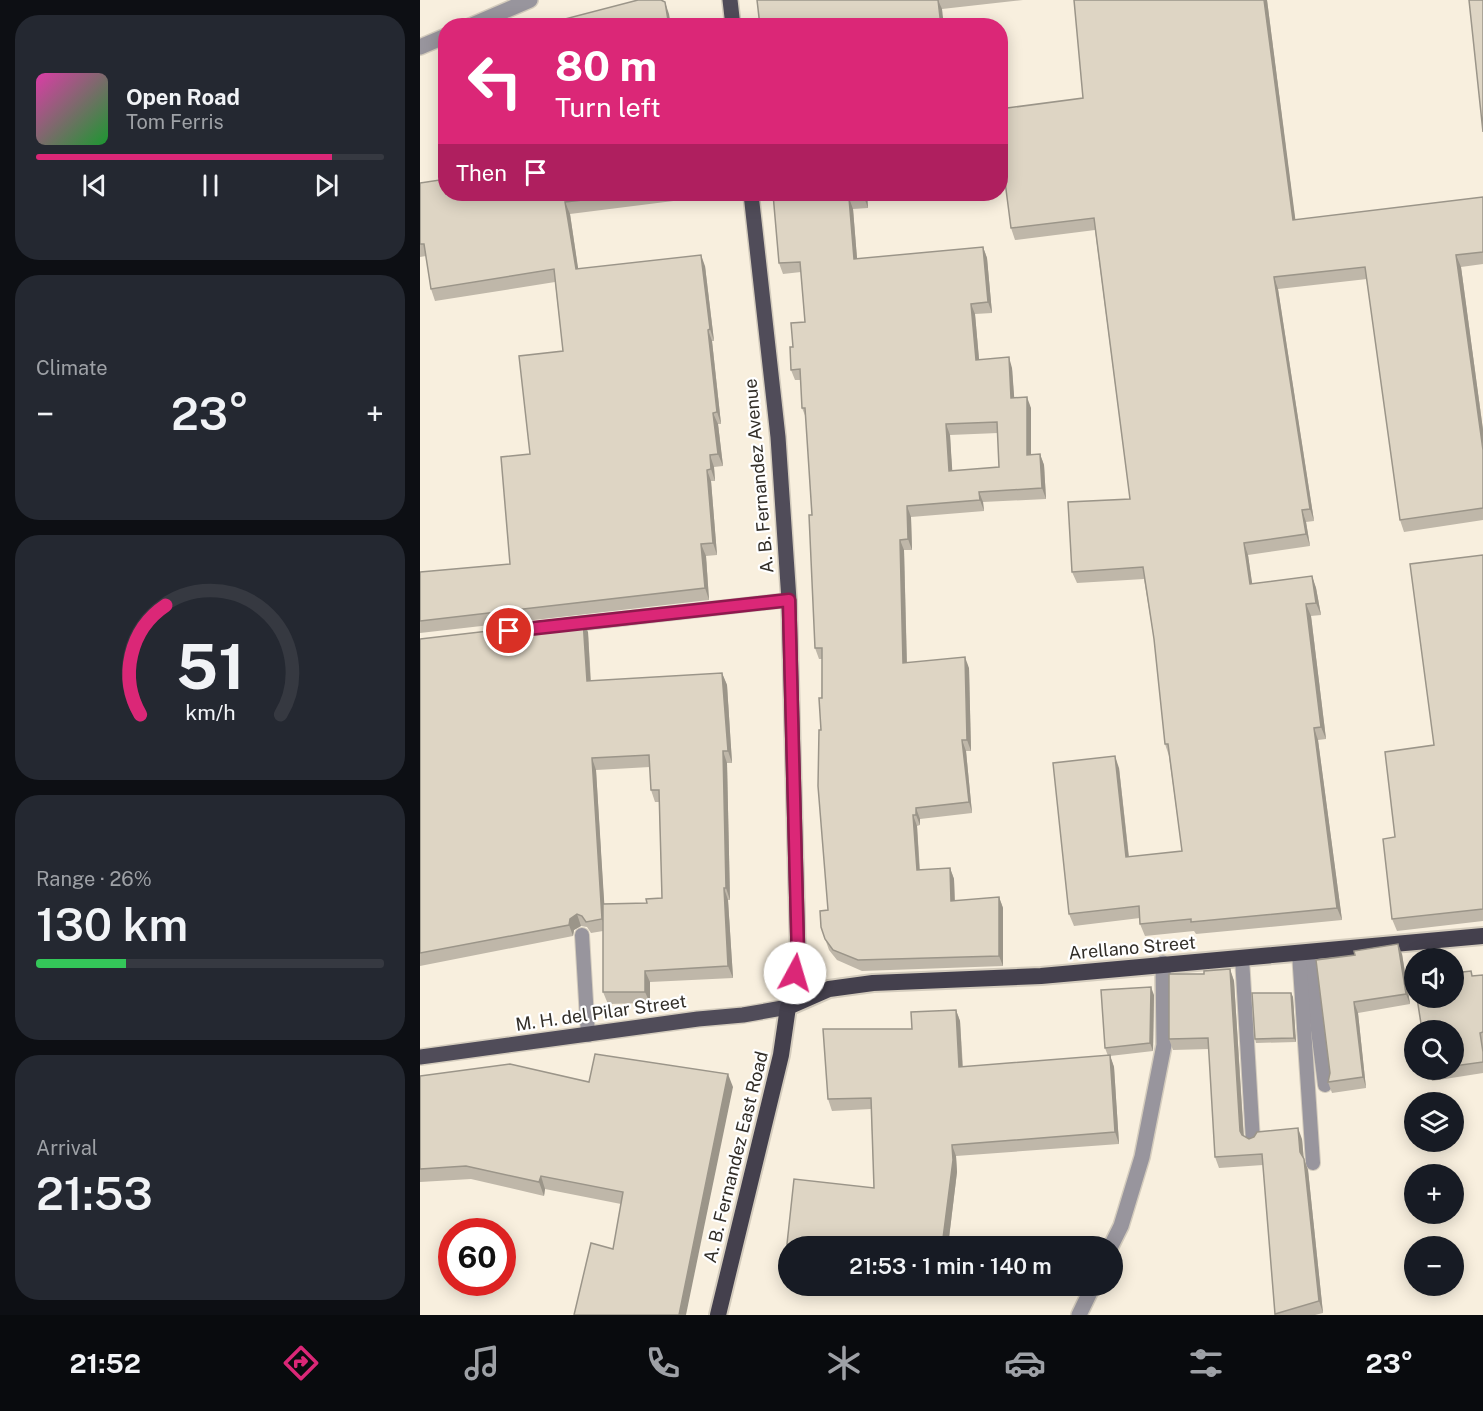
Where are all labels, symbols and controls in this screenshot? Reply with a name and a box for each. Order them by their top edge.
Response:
text: 80 m [555,41,657,90]
icon: left [456,42,534,120]
text: Open Road [126,84,240,110]
text: Turn left [555,91,661,123]
text: Tom Ferris [126,110,224,134]
icon: arrive [519,156,552,189]
text: Then [456,160,507,186]
icon: previous [78,169,111,202]
icon: pause [194,169,227,202]
icon: next [310,169,343,202]
text: Climate [36,356,108,380]
street label: A. B. Fernandez Avenue [740,378,777,574]
text: 23° [171,387,249,440]
text: − [36,395,54,433]
text: + [366,395,384,433]
pin [483,605,534,656]
icon: arrive [492,614,525,647]
text: 51 [176,630,244,703]
text: km/h [185,700,235,725]
text: Range · 26% [36,867,152,891]
text: 130 km [36,898,188,951]
street label: Arellano Street [1067,931,1197,964]
position arrow [763,941,827,1005]
map controls [1404,948,1464,1296]
button: sound [1404,948,1464,1008]
street label: M. H. del Pilar Street [514,990,688,1035]
button: search [1404,1020,1464,1080]
street label: A. B. Fernandez East Road [699,1049,772,1265]
button: layers [1404,1092,1464,1152]
text: Arrival [36,1136,98,1160]
button: + [1404,1164,1464,1224]
text: 21:53 [36,1167,153,1220]
speed limit sign: 60 [438,1218,516,1296]
button: − [1404,1236,1464,1296]
text: 21:53 · 1 min · 140 m [849,1253,1052,1279]
icon: directions [280,1342,322,1384]
icon: music [461,1342,503,1384]
icon: phone [642,1342,684,1384]
icon: climate [823,1342,865,1384]
icon: car [1004,1342,1046,1384]
icon: filters [1185,1342,1227,1384]
text: 21:52 [69,1347,141,1379]
text: 23° [1366,1347,1413,1379]

